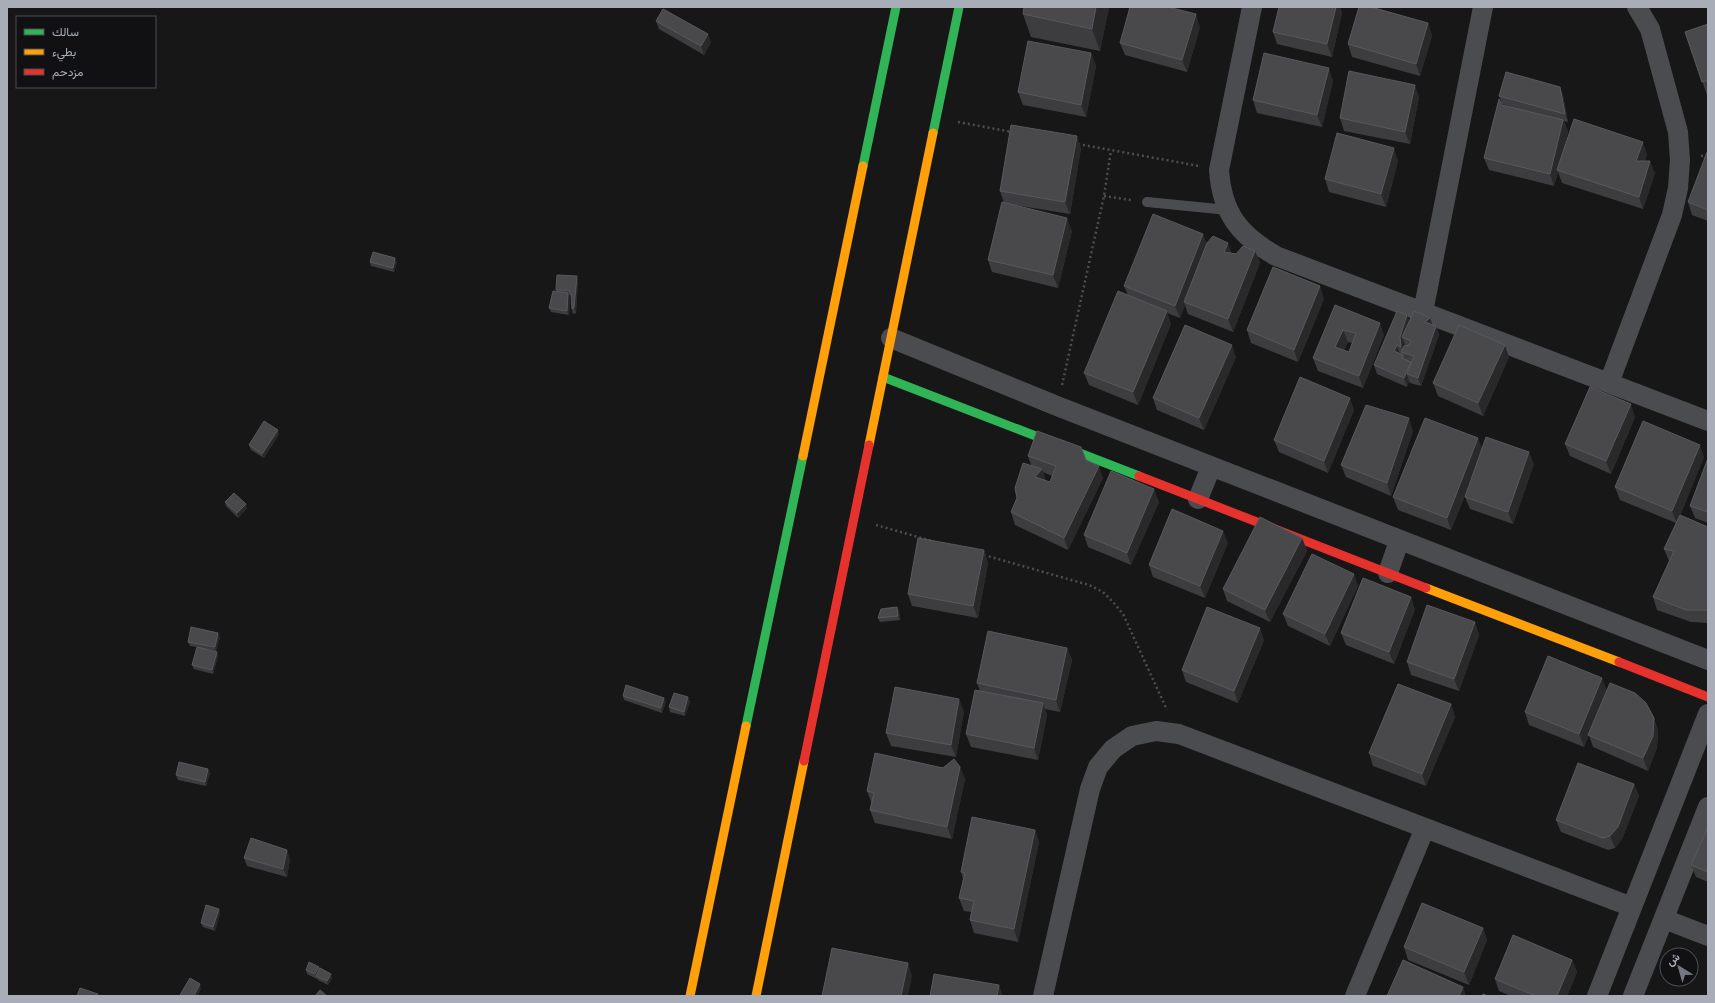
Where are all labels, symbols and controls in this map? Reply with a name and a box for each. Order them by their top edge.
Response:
legend [16,16,156,88]
text: سالك [52,24,79,38]
text: بطيء [52,44,76,62]
text: مزدحم [52,64,83,80]
north arrow [1659,947,1699,987]
text: ش [1663,949,1682,969]

